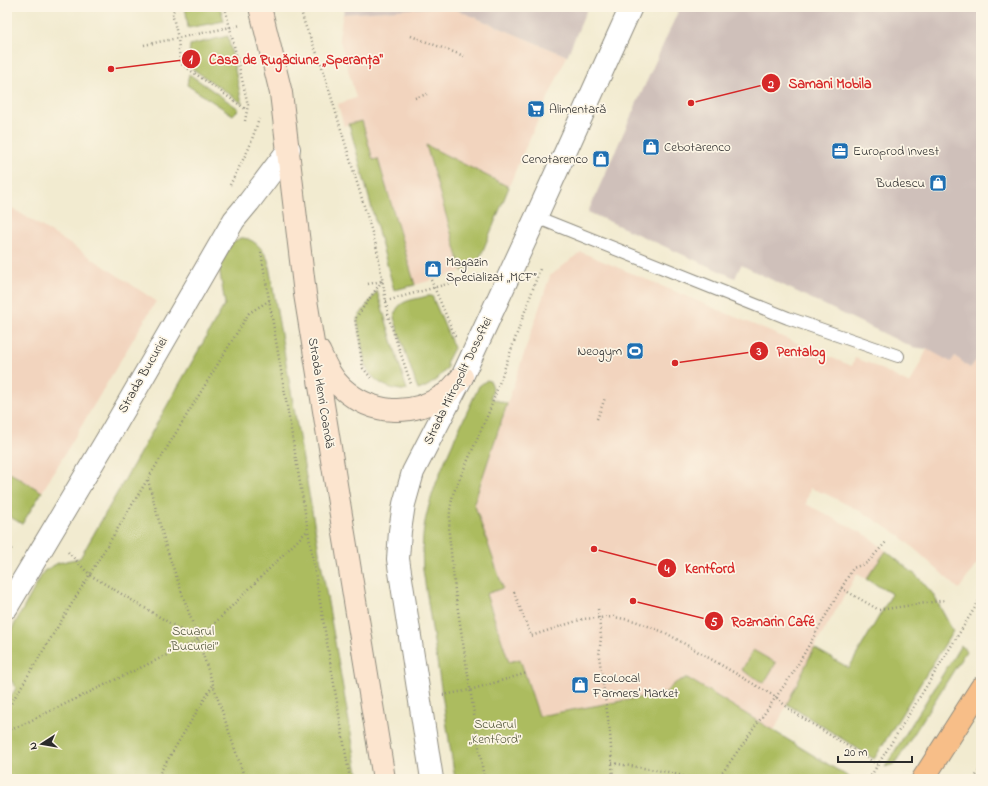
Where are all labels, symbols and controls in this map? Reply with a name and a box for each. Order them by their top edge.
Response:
callout: Casa de Rugăciune „Speranța“ [181,46,391,72]
text: Casa de Rugăciune „Speranța“ [209,50,384,73]
text: 1 [189,51,193,69]
callout: Samani Mobila [761,70,880,96]
text: Samani Mobila [788,74,872,95]
text: 2 [767,76,774,94]
supermarket icon: Alimentară [526,99,546,119]
place label: Alimentară [549,100,606,119]
shop icon: Cebotarenco [641,137,661,157]
place label: Cebotarenco [664,138,731,157]
office icon: Europrod Invest [830,141,850,161]
place label: Europrod Invest [853,142,940,161]
shop icon: Cenotarenco [591,149,611,169]
place label: Cenotarenco [522,150,588,169]
shop icon: Budescu [928,173,948,193]
place label: Budescu [875,174,925,193]
place label: Magazin Specializat „MCF” [446,253,537,287]
shop icon: Magazin Specializat „MCF” [423,259,443,279]
street label: Strada Mitropolit Dosoftei [419,314,497,448]
street label: Strada Bucuriei [113,333,173,417]
street label: Strada Henri Coandă [303,336,339,450]
callout: Pentalog [749,338,833,364]
sports icon: Neogym [625,341,645,361]
place label: Neogym [577,342,622,362]
text: Pentalog [777,342,826,365]
text: 3 [756,343,762,361]
callout: Kentford [657,555,743,581]
text: Kentford [685,559,735,580]
text: 4 [664,561,670,579]
callout: Rozmarin Café [704,608,823,634]
text: Rozmarin Café [730,612,816,633]
text: 5 [711,614,718,632]
park label: Scuarul „Bucuriei” [168,622,218,656]
place label: EcoLocal Farmers' Market [592,669,679,703]
shop icon: EcoLocal Farmers' Market [570,675,590,695]
park label: Scuarul „Kentford” [469,715,521,749]
north arrow [22,724,62,764]
scale bar [838,738,912,764]
text: N [25,741,42,751]
text: 20 m [844,744,867,762]

